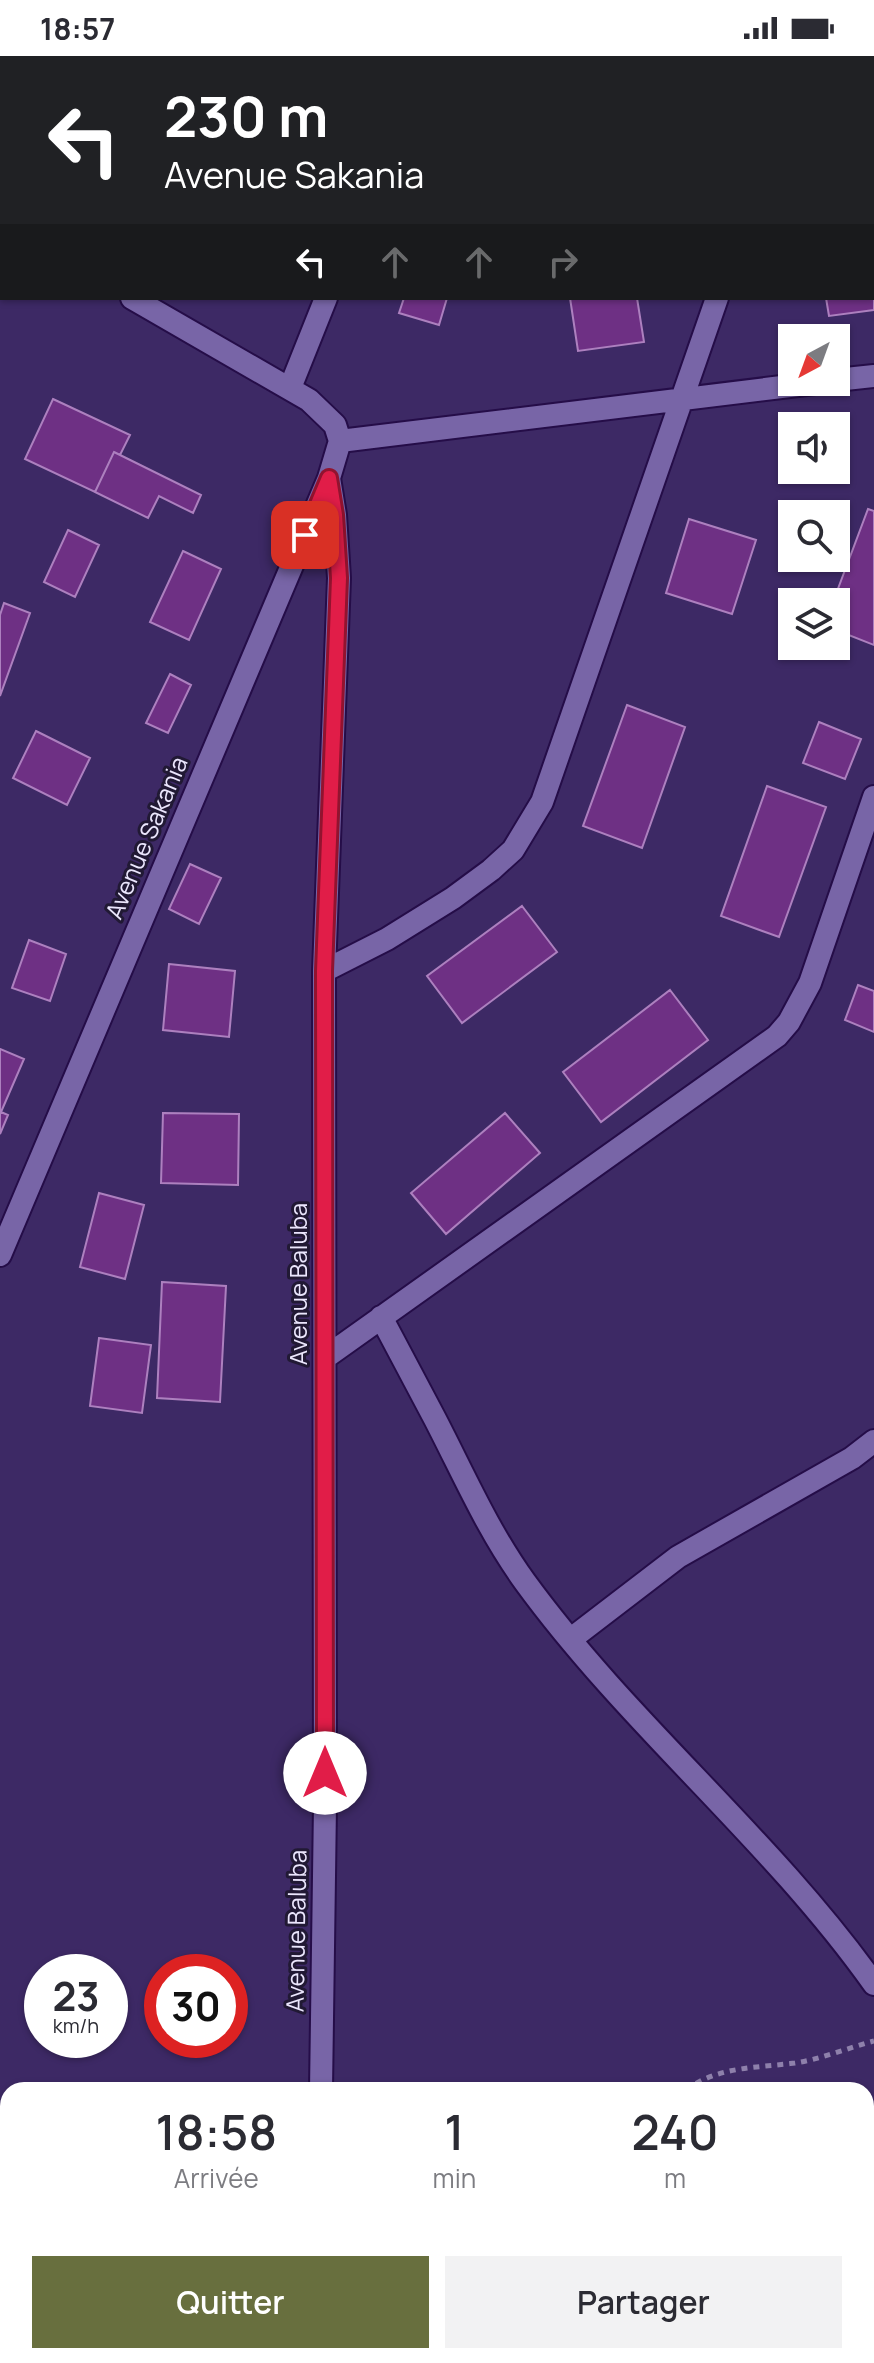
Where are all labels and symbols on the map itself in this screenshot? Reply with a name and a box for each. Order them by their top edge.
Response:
north arrow [778,324,850,396]
pin [271,501,339,569]
street label: Avenue Sakania [97,751,195,924]
street label: Avenue Baluba [281,1203,314,1365]
position arrow [283,1731,367,1815]
street label: Avenue Baluba [278,1849,313,2012]
speed limit sign: 30 [144,1954,248,2058]

